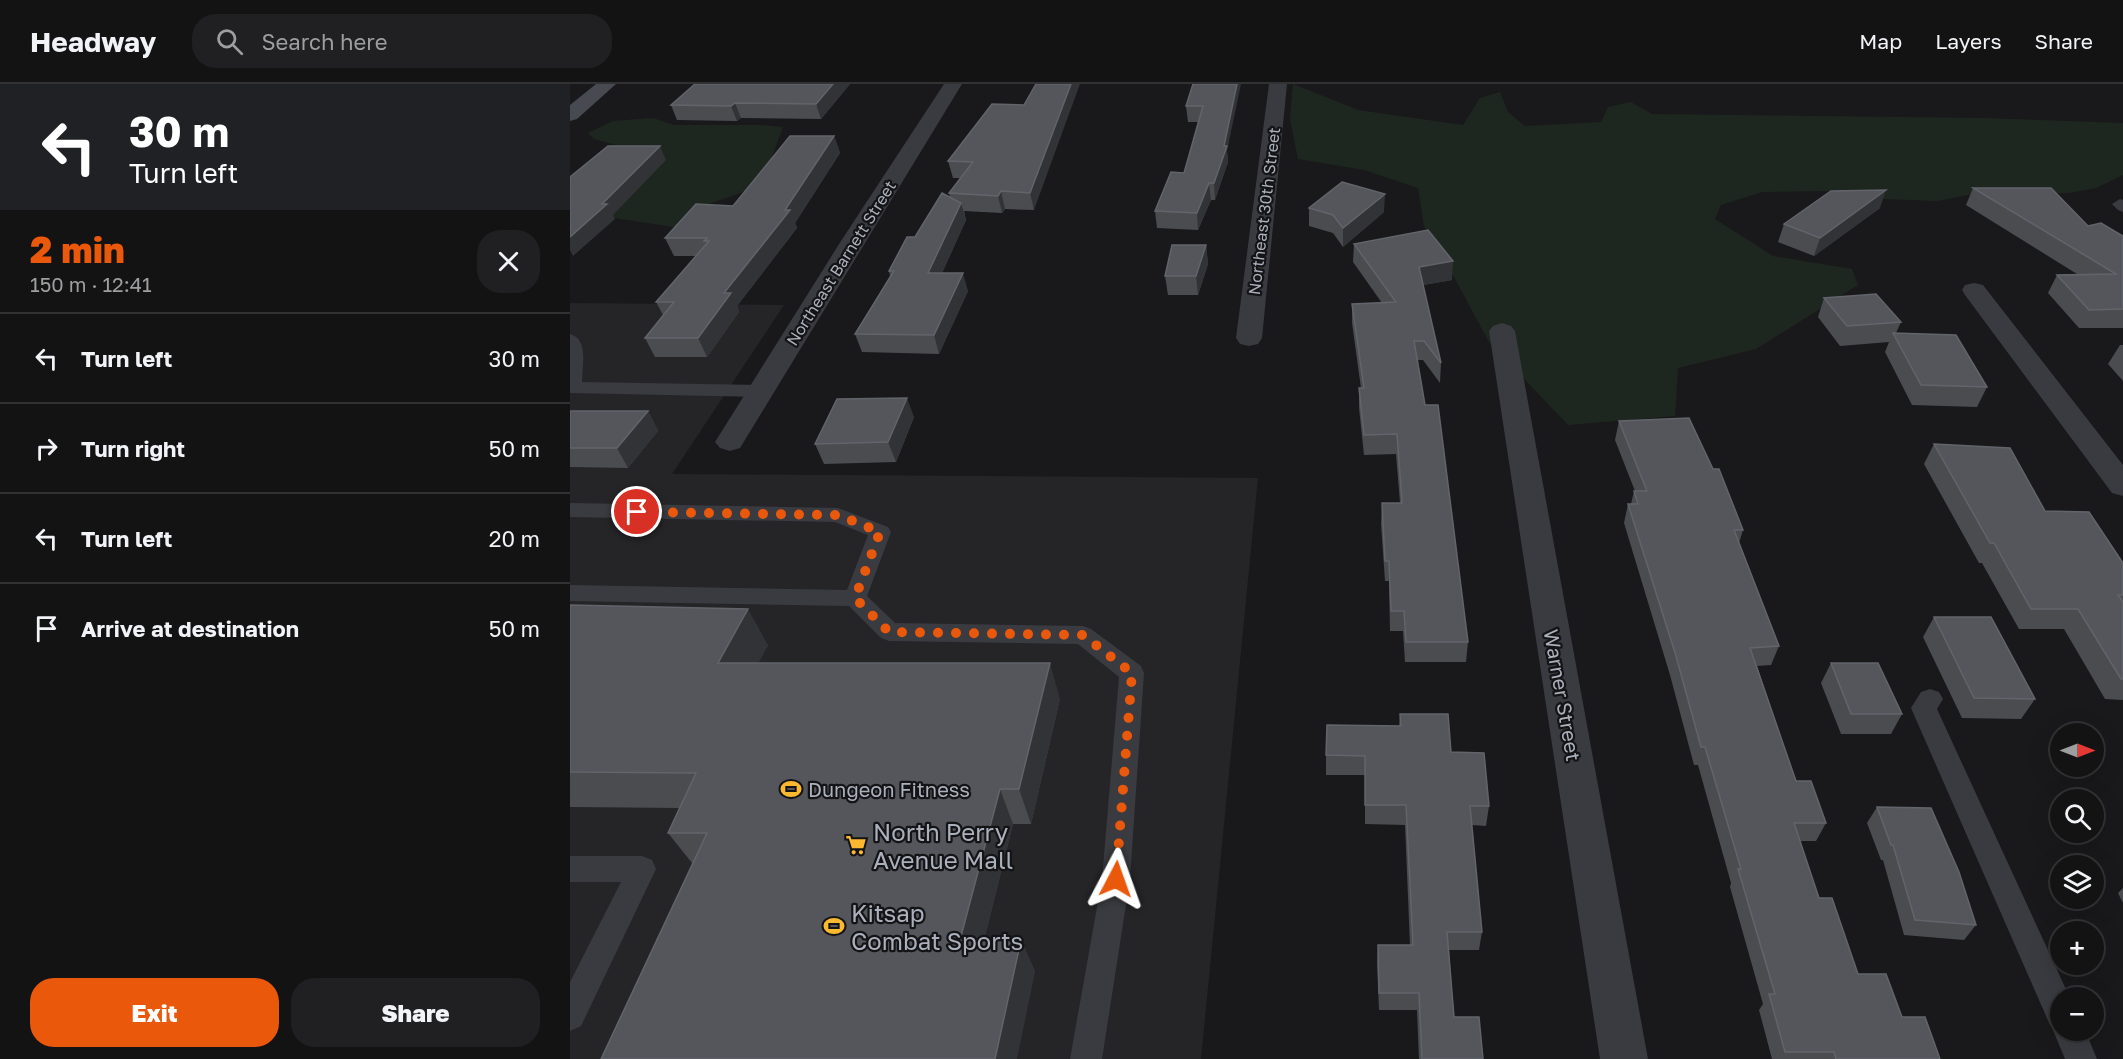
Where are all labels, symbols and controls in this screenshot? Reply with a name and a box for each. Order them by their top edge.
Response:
search box [192,14,612,68]
text: Headway [30,25,156,58]
icon: search [213,25,246,58]
text: Search here [261,28,387,55]
text: Map [1859,28,1902,54]
text: Layers [1935,28,2002,54]
text: Share [2035,28,2093,54]
text: 30 m [129,106,229,156]
icon: left [30,108,108,186]
street label: Northeast 30th Street [1244,126,1284,296]
text: Turn left [129,157,238,189]
street label: Northeast Barnett Street [782,177,900,349]
text: 2 min [30,228,125,271]
button: close [477,230,540,293]
text: 150 m · 12:41 [30,272,152,296]
icon: left [30,342,63,375]
text: Turn left [81,345,172,372]
text: 30 m [489,345,540,372]
icon: right [30,432,63,465]
text: Turn right [81,435,185,462]
text: 50 m [489,435,540,462]
pin [611,486,662,537]
icon: arrive [620,495,653,528]
icon: left [30,522,63,555]
text: Turn left [81,525,172,552]
text: 20 m [489,525,540,552]
icon: arrive [30,612,63,645]
text: Arrive at destination [81,615,299,642]
text: 50 m [489,615,540,642]
street label: Warner Street [1540,627,1586,763]
north arrow [2050,723,2104,777]
map controls [2050,723,2104,1041]
sports icon: Dungeon Fitness [779,777,803,801]
place label: Dungeon Fitness [808,777,970,801]
button: search [2050,789,2104,843]
place label: North Perry Avenue Mall [873,817,1013,874]
supermarket icon: North Perry Avenue Mall [844,833,868,857]
position arrow [1084,847,1148,911]
button: layers [2050,855,2104,909]
place label: Kitsap Combat Sports [851,898,1023,955]
sports icon: Kitsap Combat Sports [822,914,846,938]
button: + [2050,921,2104,975]
button: Exit [30,978,279,1047]
button: Share [291,978,540,1047]
button: − [2050,987,2104,1041]

